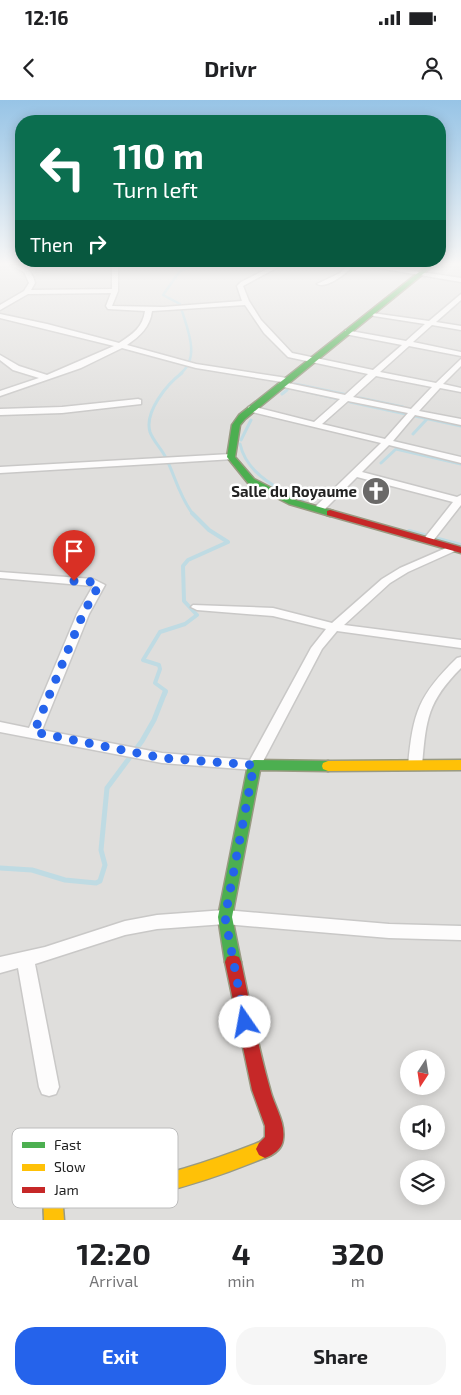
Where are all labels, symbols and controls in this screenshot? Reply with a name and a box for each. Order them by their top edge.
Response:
text: 12:16 [25,6,69,29]
icon: back [15,54,43,82]
icon: person [418,54,446,82]
text: Drivr [204,55,257,81]
text: 110 m [113,134,204,176]
icon: left [30,135,95,200]
text: Turn left [113,176,198,202]
icon: right [83,230,111,258]
text: Then [30,233,73,256]
church icon: Salle du Royaume [361,476,391,506]
place label: Salle du Royaume [231,482,357,501]
pin [53,530,95,581]
icon: arrive [60,537,88,565]
position arrow [218,995,270,1047]
north arrow [400,1050,445,1095]
map controls [400,1050,445,1205]
button: sound [400,1105,445,1150]
legend [12,1128,178,1208]
text: Fast [54,1136,81,1153]
text: Slow [54,1158,86,1175]
button: layers [400,1160,445,1205]
text: Jam [54,1181,79,1198]
text: 12:20 [76,1235,151,1271]
text: 4 [231,1235,251,1271]
text: 320 [331,1235,385,1271]
text: Arrival [89,1271,138,1290]
text: min [227,1271,255,1290]
text: m [351,1271,365,1290]
button: Exit [15,1327,226,1385]
button: Share [236,1327,446,1385]

